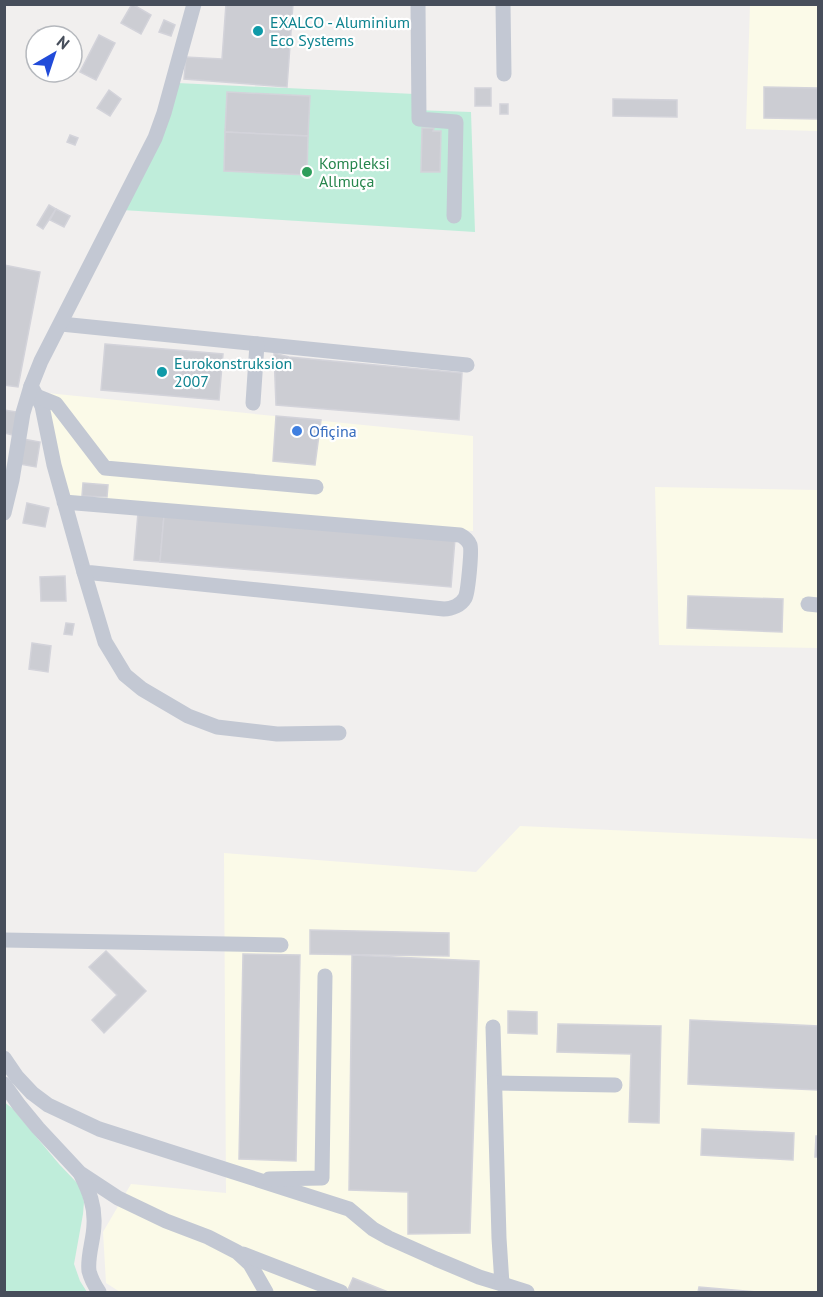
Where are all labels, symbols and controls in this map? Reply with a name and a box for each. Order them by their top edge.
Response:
place label: EXALCO - Aluminium Eco Systems [270,12,410,50]
north arrow [24,24,84,84]
marker: EXALCO - Aluminium Eco Systems [251,24,265,38]
text: N [53,31,74,53]
place label: Kompleksi Allmuça [319,153,390,191]
marker: Kompleksi Allmuça [300,165,314,179]
place label: Eurokonstruksion 2007 [174,353,292,391]
marker: Eurokonstruksion 2007 [155,365,169,379]
place label: Ofiçina [309,421,357,441]
marker: Ofiçina [290,424,304,438]

